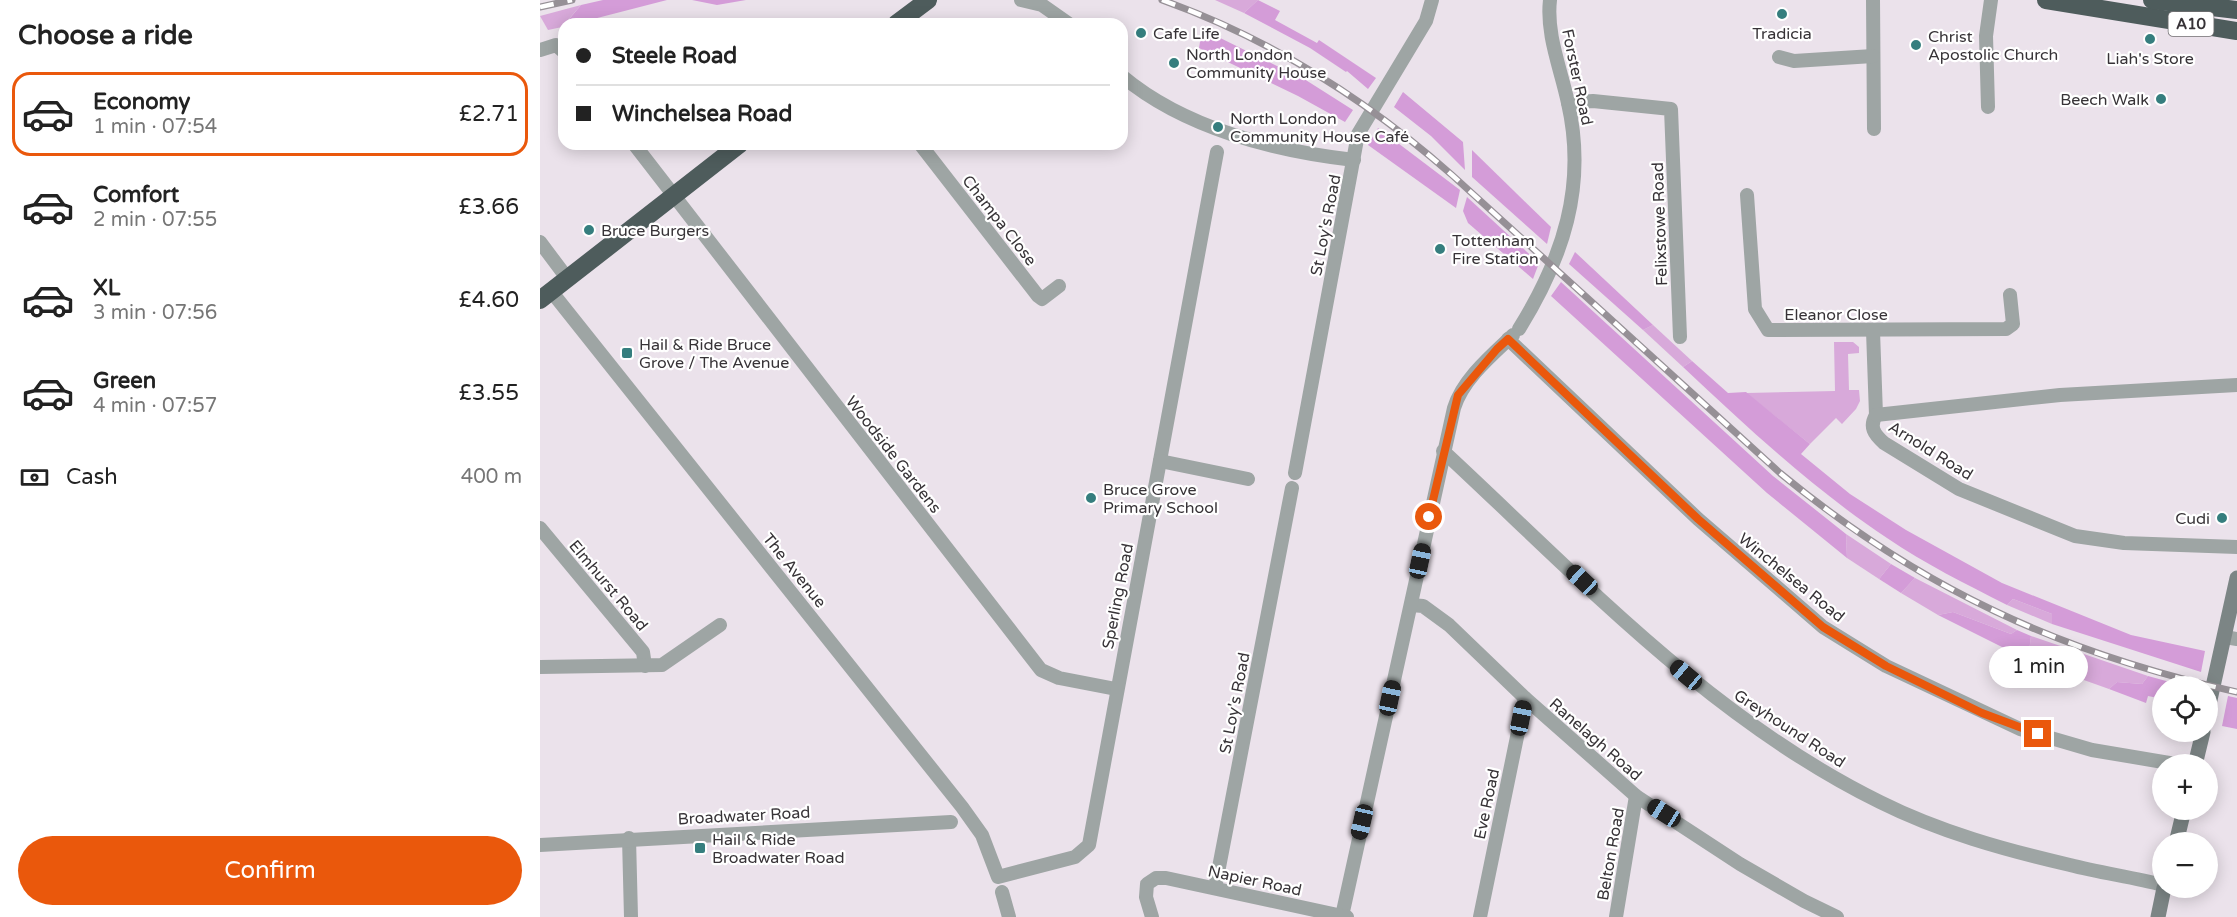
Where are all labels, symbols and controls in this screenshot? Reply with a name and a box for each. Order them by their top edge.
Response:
marker: Tradicia [1775,7,1789,21]
road number: A10 [2168,12,2214,36]
text: Choose a ride [18,19,193,52]
place label: Cafe Life [1153,24,1220,44]
place label: Tradicia [1752,24,1812,44]
marker: Cafe Life [1134,26,1148,40]
street label: Forster Road [1557,27,1597,127]
place label: Christ Apostolic Church [1928,27,2058,65]
marker: Liah's Store [2143,32,2157,46]
marker: Christ Apostolic Church [1909,38,1923,52]
text: Steele Road [612,43,737,69]
place label: North London Community House [1186,45,1326,83]
place label: Liah's Store [2106,49,2194,69]
marker: North London Community House [1167,56,1181,70]
icon: car [21,87,75,141]
text: Economy [93,89,190,115]
place label: Beech Walk [2060,90,2149,110]
marker: Beech Walk [2154,92,2168,106]
text: £2.71 [459,101,519,127]
text: Winchelsea Road [612,101,792,127]
place label: North London Community House Café [1230,109,1409,147]
text: 1 min · 07:54 [93,115,217,139]
marker: North London Community House Café [1211,120,1225,134]
street label: Felixstowe Road [1648,162,1672,286]
street label: Champa Close [958,171,1041,270]
street label: St Loy's Road [1306,173,1346,278]
icon: car [21,180,75,234]
text: Comfort [93,182,179,208]
text: £3.66 [459,194,519,220]
text: 2 min · 07:55 [93,208,217,232]
place label: Bruce Burgers [601,221,709,241]
marker: Bruce Burgers [582,223,596,237]
place label: Tottenham Fire Station [1452,231,1539,269]
marker: Tottenham Fire Station [1433,242,1447,256]
icon: car [21,273,75,327]
text: XL [93,275,120,301]
text: £4.60 [459,287,519,313]
text: 3 min · 07:56 [93,301,217,325]
street label: Eleanor Close [1784,305,1888,325]
place label: Hail & Ride Bruce Grove / The Avenue [639,335,789,373]
marker: Hail & Ride Bruce Grove / The Avenue [620,346,634,360]
icon: car [21,366,75,420]
text: Green [93,368,156,394]
text: £3.55 [459,380,519,406]
street label: Woodside Gardens [841,392,945,517]
text: 4 min · 07:57 [93,394,217,418]
street label: Arnold Road [1885,417,1976,485]
icon: cash [18,461,51,494]
text: Cash [66,464,118,490]
text: 400 m [461,465,522,489]
place label: Bruce Grove Primary School [1103,480,1218,518]
marker: Bruce Grove Primary School [1084,491,1098,505]
route start [1415,503,1442,530]
place label: Cudi [2175,509,2210,529]
marker: Cudi [2215,511,2229,525]
street label: The Avenue [758,529,830,612]
street label: Winchelsea Road [1734,529,1849,627]
street label: Elmhurst Road [564,536,652,635]
street label: Sperling Road [1098,542,1138,651]
car [1407,542,1433,580]
car [1563,561,1601,599]
callout: 1 min [1988,647,2087,689]
street label: St Loy's Road [1215,651,1255,756]
text: 1 min [2012,655,2065,679]
car [1666,657,1706,693]
map controls [2152,676,2218,898]
button: locate [2152,676,2218,742]
car [1377,679,1403,717]
street label: Greyhound Road [1730,685,1849,772]
street label: Ranelagh Road [1545,694,1646,785]
car [1509,699,1533,737]
route end [2024,720,2051,747]
button: + [2152,754,2218,820]
street label: Eve Road [1470,767,1504,841]
car [1644,796,1684,830]
car [1349,802,1375,842]
street label: Broadwater Road [677,803,811,829]
street label: Belton Road [1593,806,1629,902]
place label: Hail & Ride Broadwater Road [712,830,845,868]
button: − [2152,832,2218,898]
button: Confirm [18,836,522,905]
marker: Hail & Ride Broadwater Road [693,841,707,855]
street label: Napier Road [1206,861,1304,901]

